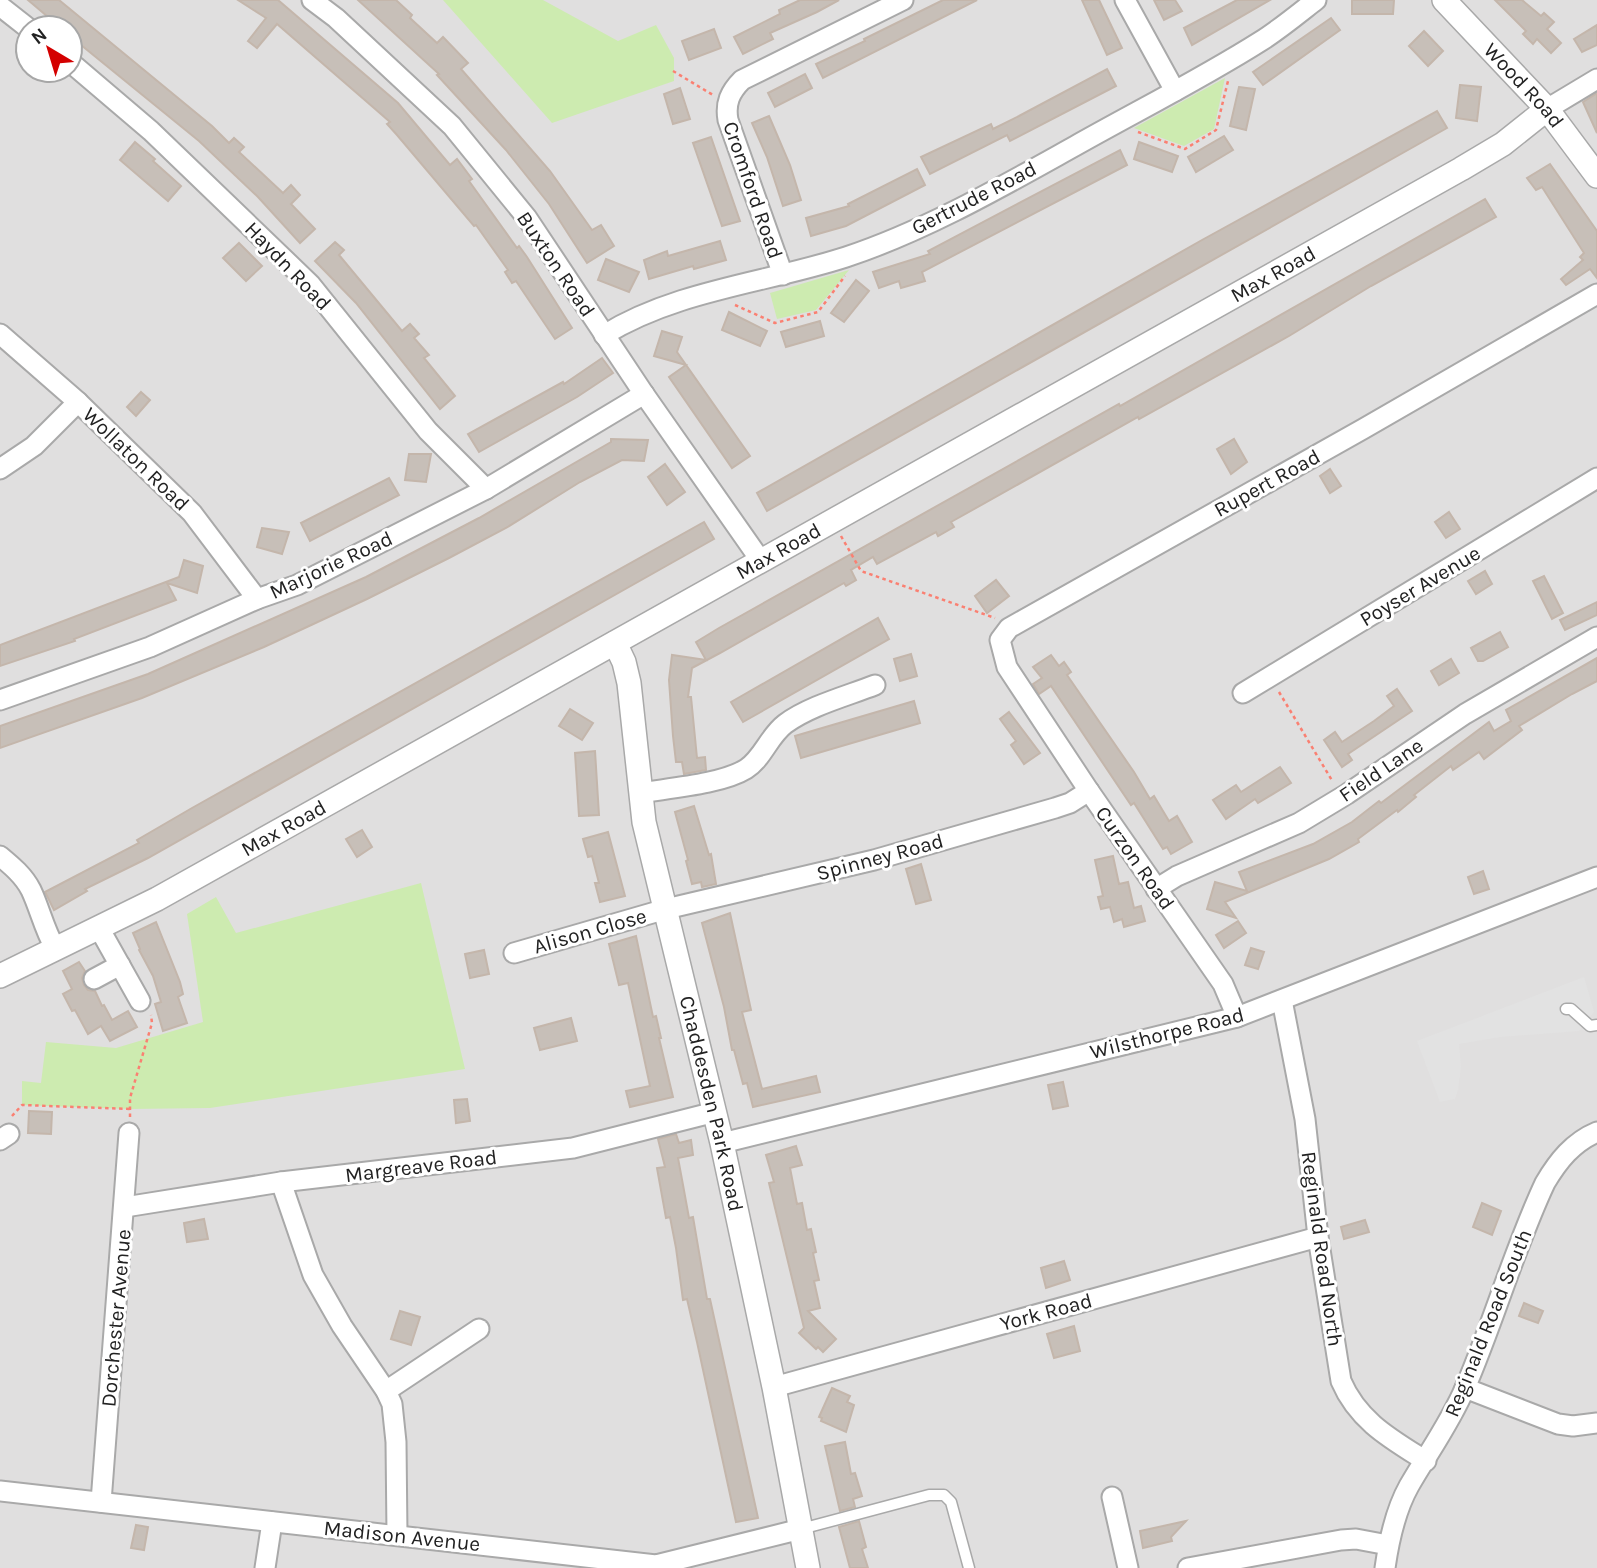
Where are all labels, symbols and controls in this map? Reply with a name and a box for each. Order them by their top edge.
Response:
north arrow [14,14,84,84]
text: N [27,24,51,49]
street label: Wood Road [1479,38,1569,133]
street label: Cromford Road [718,118,788,262]
street label: Gertrude Road [908,156,1040,240]
street label: Buxton Road [512,207,600,321]
street label: Haydn Road [240,217,336,315]
street label: Max Road [1226,241,1320,307]
street label: Wollaton Road [78,402,194,516]
street label: Rupert Road [1210,444,1324,522]
street label: Max Road [732,518,825,584]
street label: Marjorie Road [266,526,396,604]
street label: Poyser Avenue [1355,541,1485,631]
street label: Field Lane [1334,733,1428,807]
street label: Max Road [237,795,330,861]
street label: Curzon Road [1091,802,1179,914]
street label: Spinney Road [814,829,946,885]
street label: Alison Close [531,903,649,959]
street label: Chaddesden Park Road [675,993,748,1214]
street label: Wilsthorpe Road [1087,1002,1247,1064]
street label: Margreave Road [344,1145,498,1187]
street label: Reginald Road North [1296,1150,1348,1348]
street label: Reginald Road South [1439,1226,1537,1420]
street label: Dorchester Avenue [96,1228,136,1408]
street label: York Road [997,1288,1095,1336]
street label: Madison Avenue [323,1516,481,1556]

